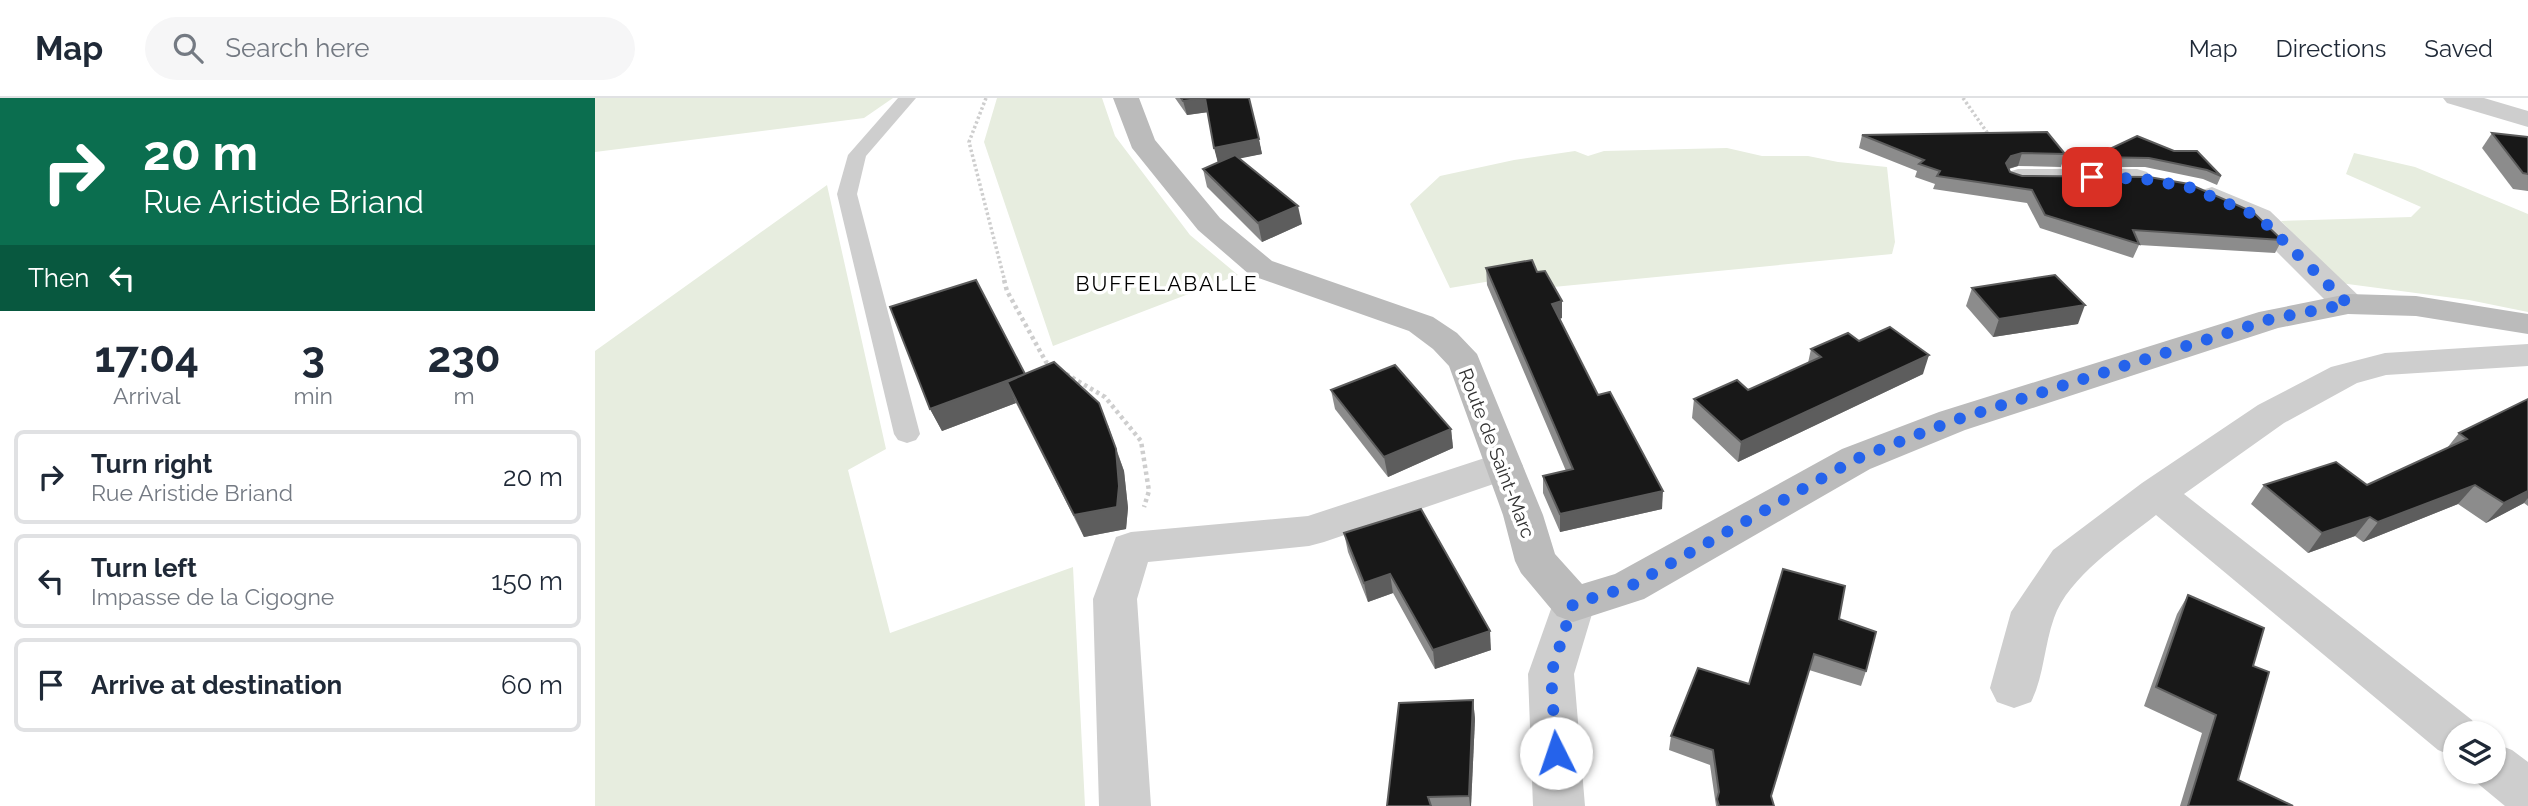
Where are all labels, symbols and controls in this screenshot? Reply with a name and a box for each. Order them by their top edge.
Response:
search box [145,17,635,80]
text: Map [35,29,103,68]
icon: search [169,29,207,67]
text: Search here [225,33,370,63]
text: Map [2189,34,2238,63]
text: Directions [2276,34,2386,63]
text: Saved [2424,34,2493,63]
text: 20 m [143,124,258,181]
icon: right [28,126,119,217]
pin [2062,147,2122,207]
icon: arrive [2073,158,2111,196]
text: Rue Aristide Briand [143,183,424,220]
icon: left [103,259,141,297]
text: Then [28,263,89,293]
district label: BUFFELABALLE [1076,271,1258,296]
text: 17:04 [95,333,199,382]
text: 3 [302,333,325,382]
text: 230 [428,333,500,382]
street label: Route de Saint-Marc [1455,365,1539,541]
text: Arrival [113,382,180,409]
text: min [293,382,333,409]
text: m [453,382,475,409]
text: Turn right [91,449,212,479]
icon: right [32,458,70,496]
text: 20 m [503,462,563,492]
text: Rue Aristide Briand [91,479,293,506]
text: Turn left [91,553,197,583]
icon: left [32,562,70,600]
text: 150 m [491,566,563,596]
text: Impasse de la Cigogne [91,583,334,610]
icon: arrive [32,666,70,704]
text: Arrive at destination [91,670,342,700]
text: 60 m [501,670,563,700]
position arrow [1519,716,1593,790]
map controls [2443,721,2506,784]
button: layers [2443,721,2506,784]

